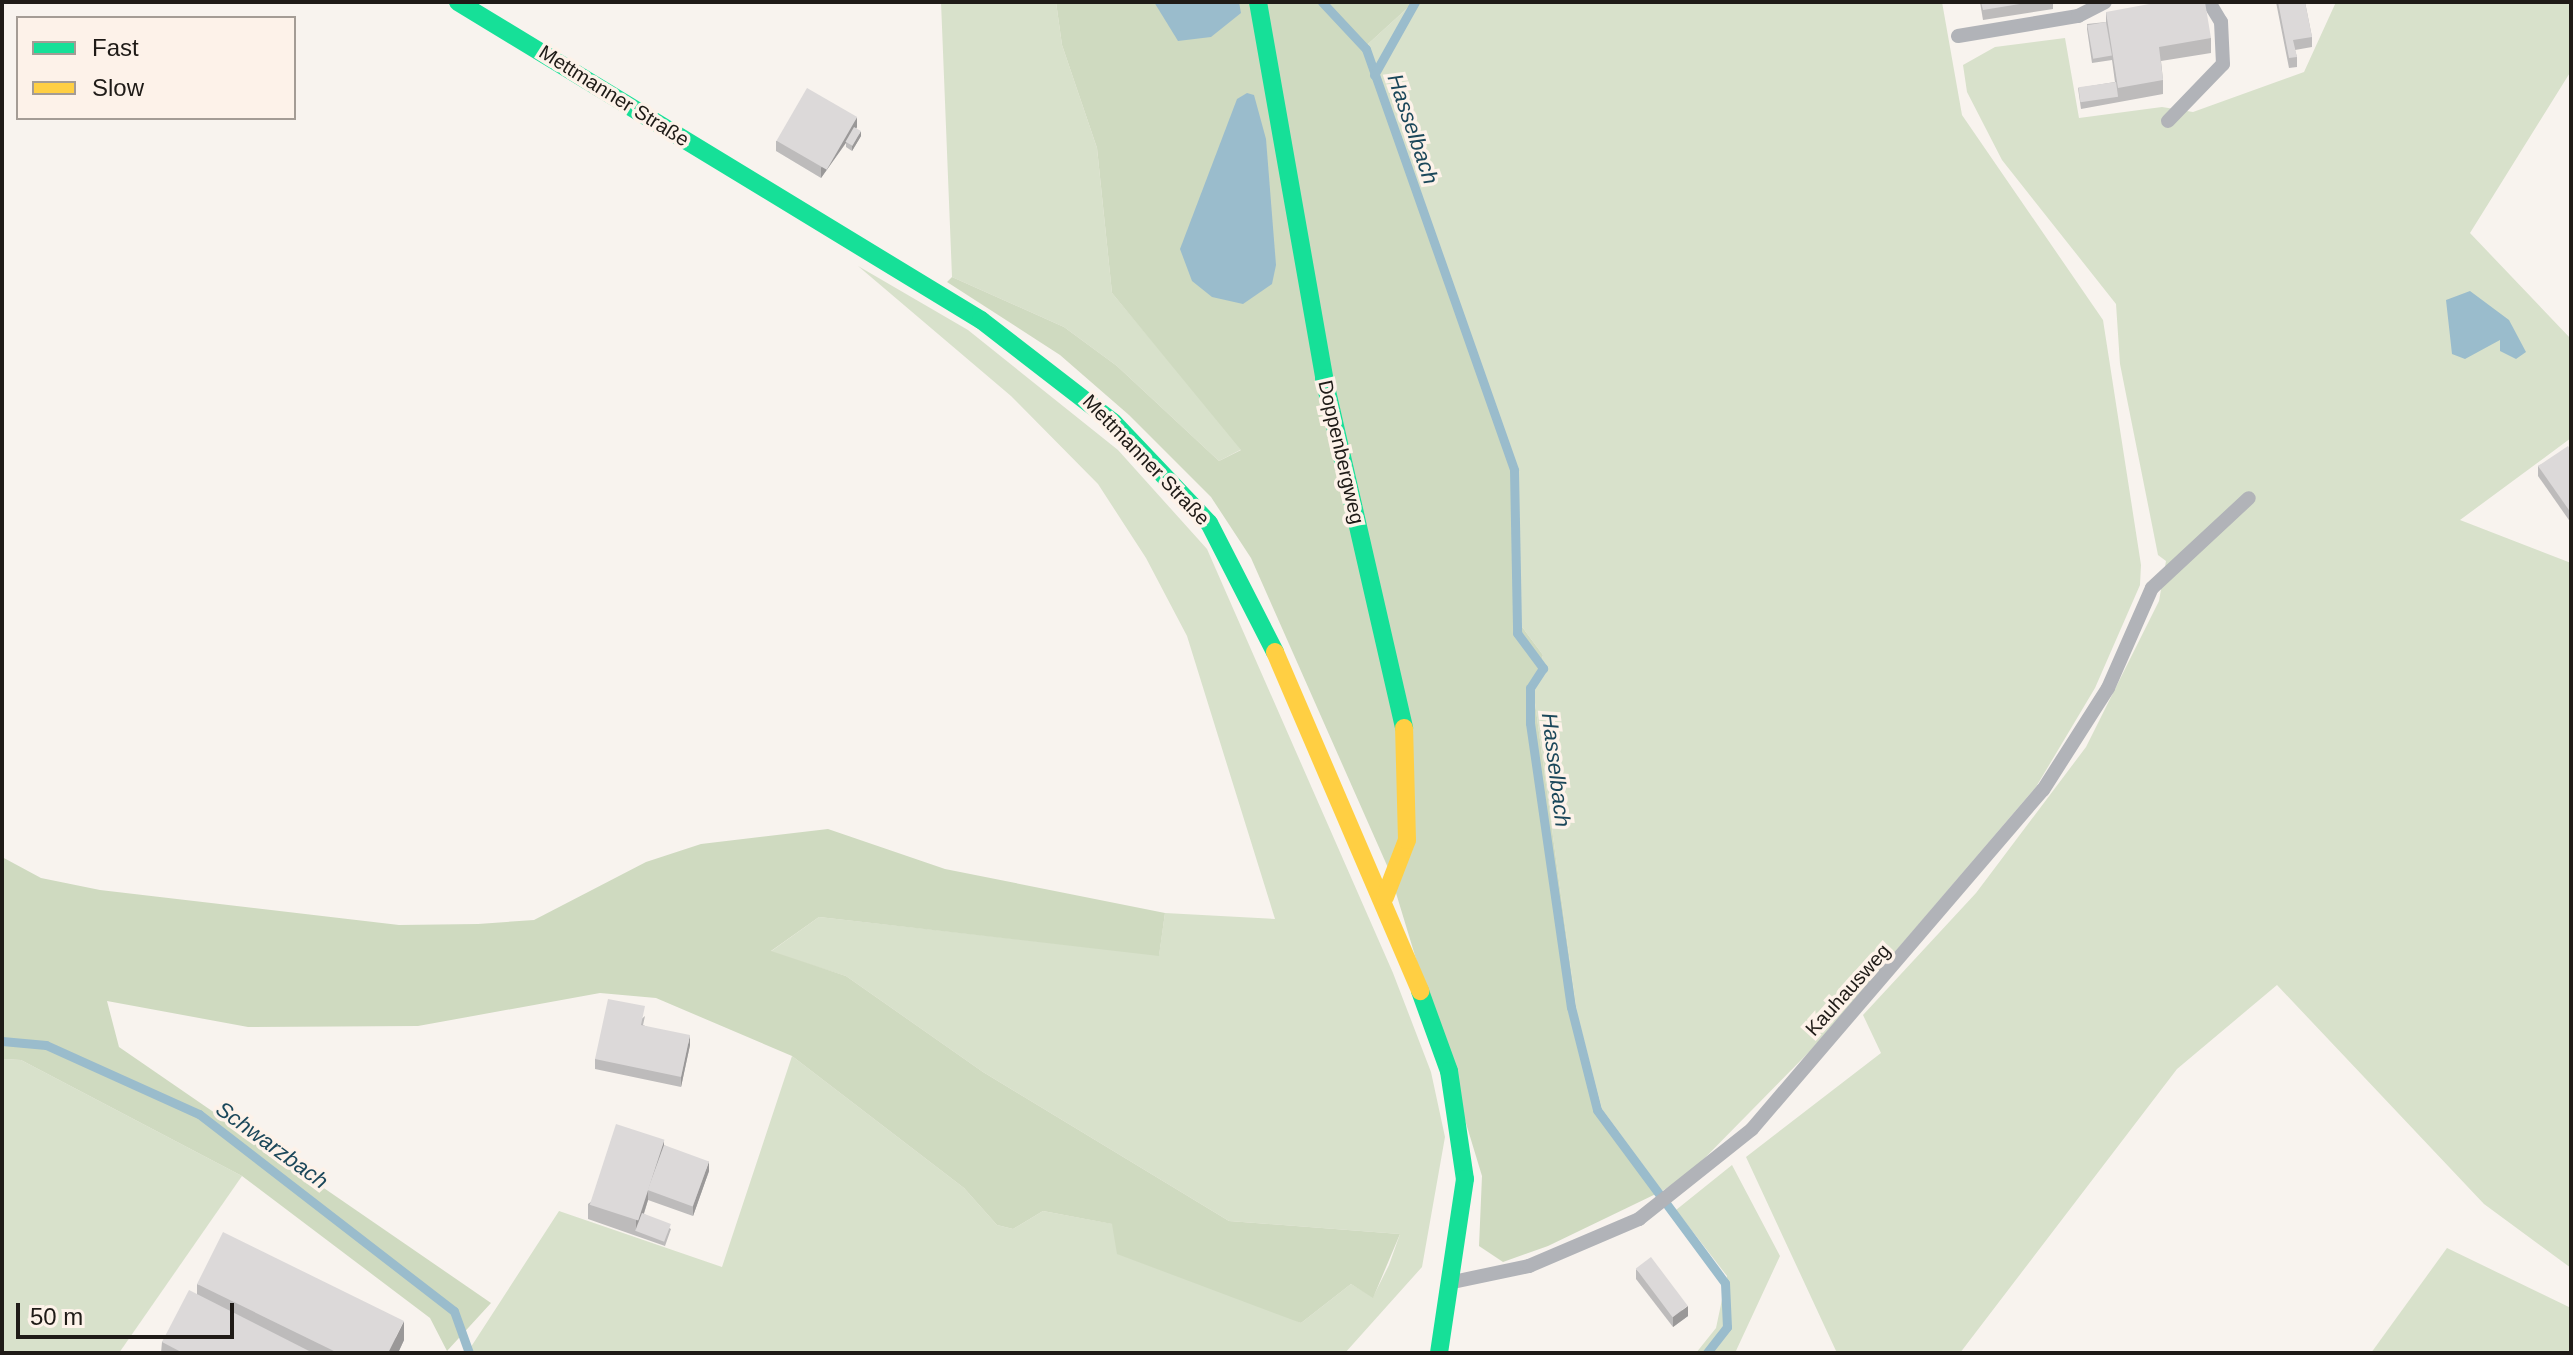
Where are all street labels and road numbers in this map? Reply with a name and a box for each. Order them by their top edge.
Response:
street label: Mettmanner Straße [535,40,693,152]
street label: Doppenbergweg [1313,378,1369,526]
street label: Mettmanner Straße [1078,390,1214,530]
street label: Kauhausweg [1800,939,1896,1041]

